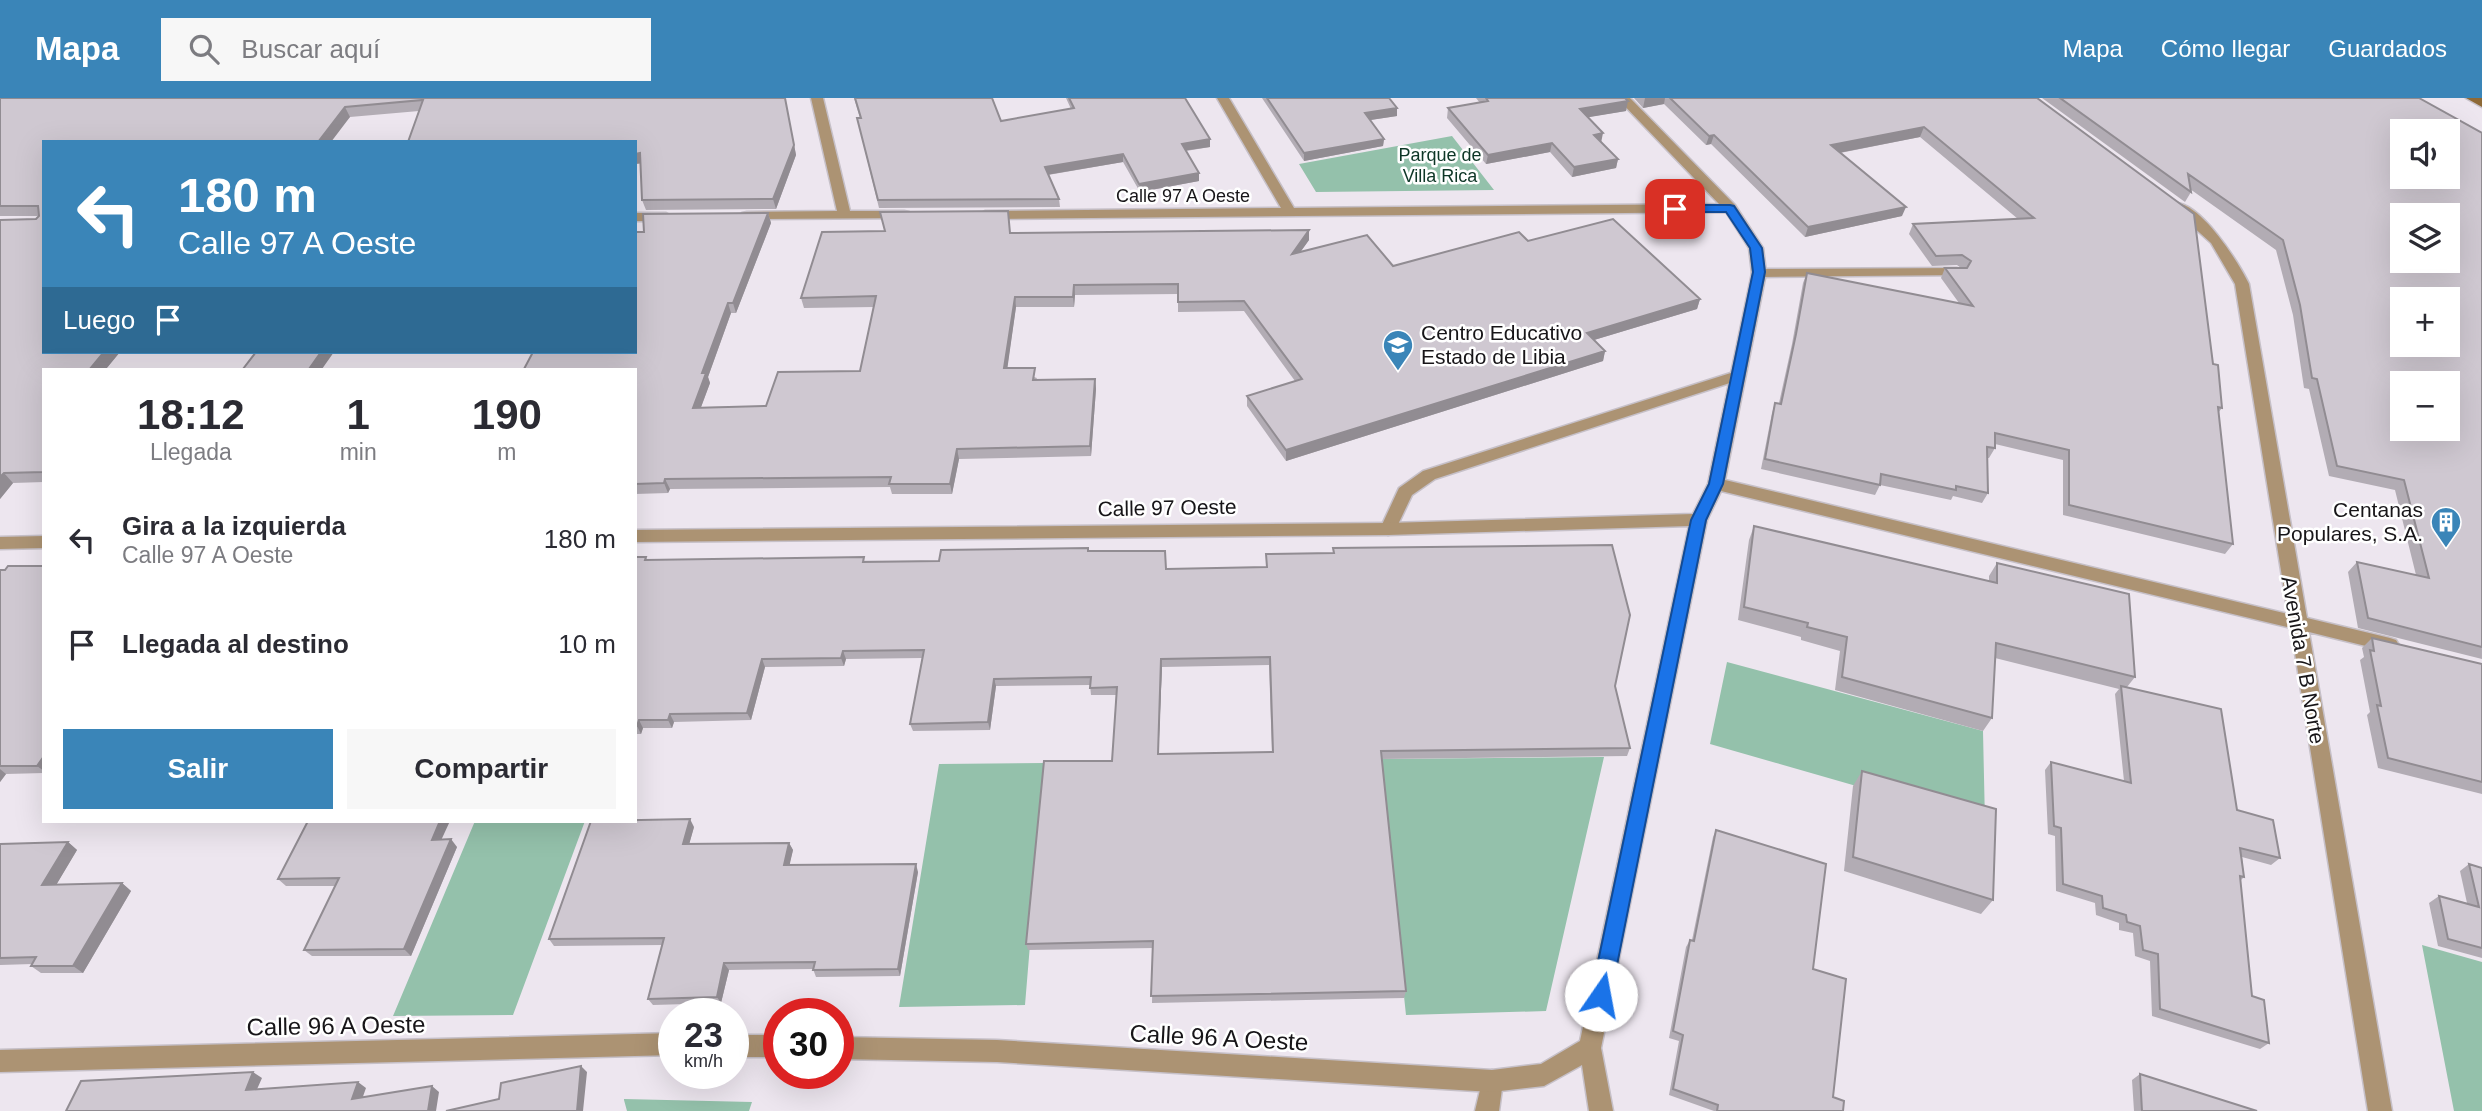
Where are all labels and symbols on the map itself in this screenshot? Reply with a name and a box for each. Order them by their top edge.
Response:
park label: Parque de Villa Rica [1398,145,1482,186]
pin [1645,179,1705,239]
street label: Calle 97 A Oeste [1116,186,1250,206]
place label: Centro Educativo Estado de Libia [1421,321,1582,368]
school or university icon: Centro Educativo Estado de Libia [1381,328,1415,372]
street label: Calle 97 Oeste [1097,495,1237,520]
place label: Centanas Populares, S.A. [2277,498,2423,545]
building icon: Centanas Populares, S.A. [2429,505,2463,549]
street label: Avenida 7 B Norte [2277,574,2330,746]
position arrow [1564,958,1638,1032]
speed limit sign: 30 [763,998,854,1089]
street label: Calle 96 A Oeste [246,1010,426,1041]
street label: Calle 96 A Oeste [1129,1019,1309,1056]

